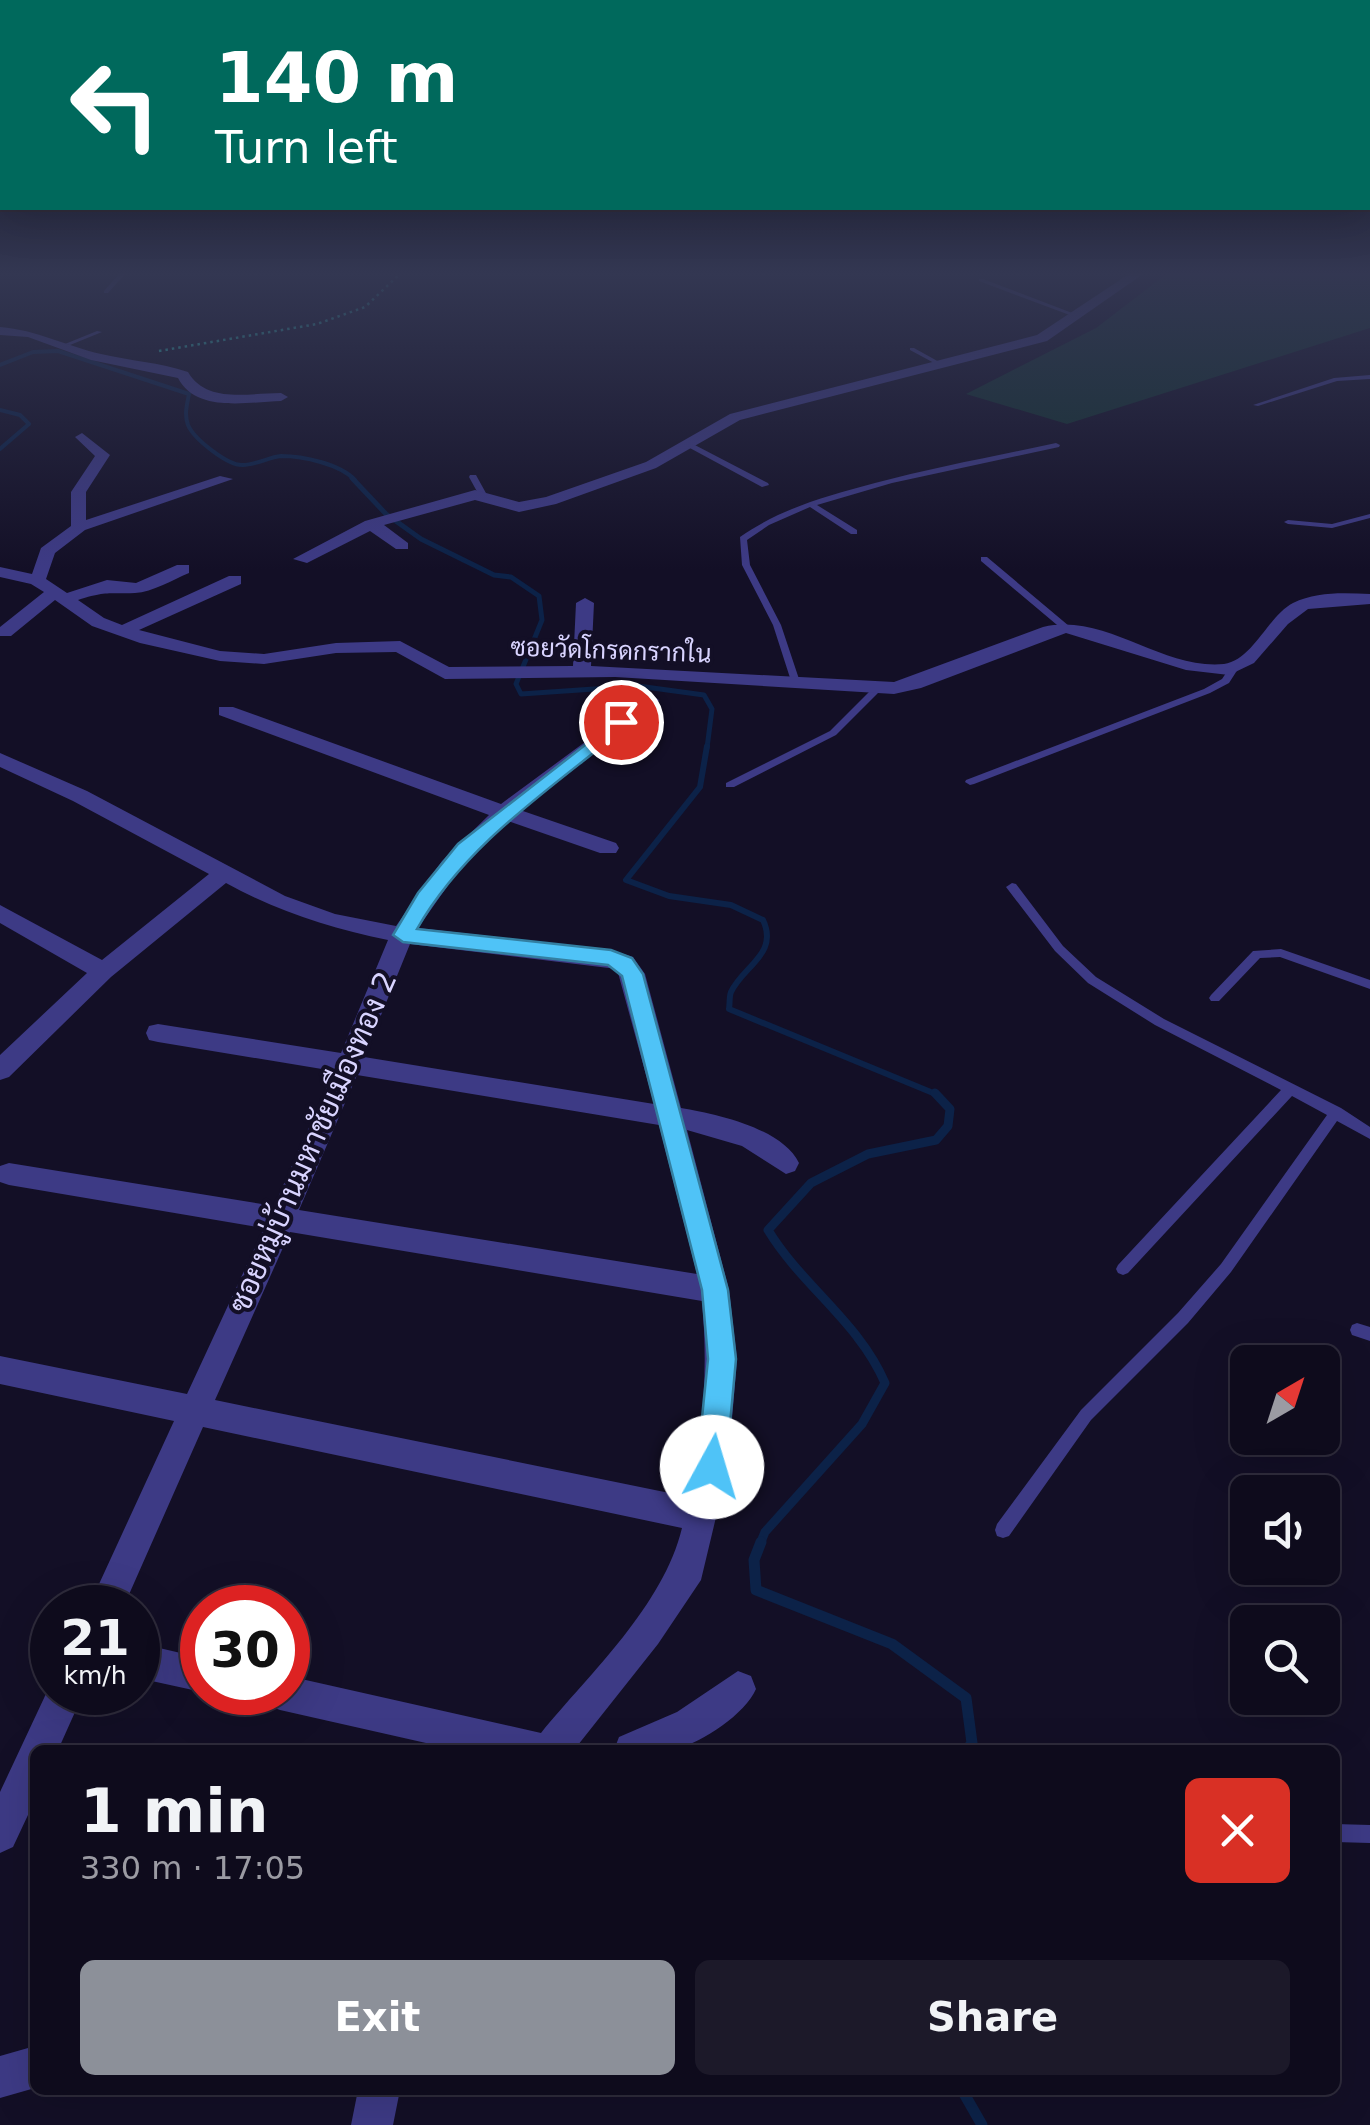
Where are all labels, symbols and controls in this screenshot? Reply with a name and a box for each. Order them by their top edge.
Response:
text: 140 m [215,37,458,119]
icon: left [50,40,180,170]
text: Turn left [215,121,398,174]
street label: ซอยวัดโกรดกรากใน [510,630,712,669]
pin [579,680,664,765]
icon: arrive [594,695,649,750]
street label: ซอยหมู่บ้านมหาชัยเมืองทอง 2 [219,965,406,1319]
north arrow [1230,1345,1340,1455]
map controls [1230,1345,1340,1715]
position arrow [660,1415,764,1519]
button: sound [1230,1475,1340,1585]
speed limit sign: 30 [180,1585,310,1715]
button: search [1230,1605,1340,1715]
text: 21 [60,1609,130,1667]
text: km/h [63,1661,127,1690]
text: 1 min [80,1776,268,1846]
button: close [1185,1778,1290,1883]
text: 330 m · 17:05 [80,1849,305,1887]
button: Exit [80,1960,675,2075]
button: Share [695,1960,1290,2075]

